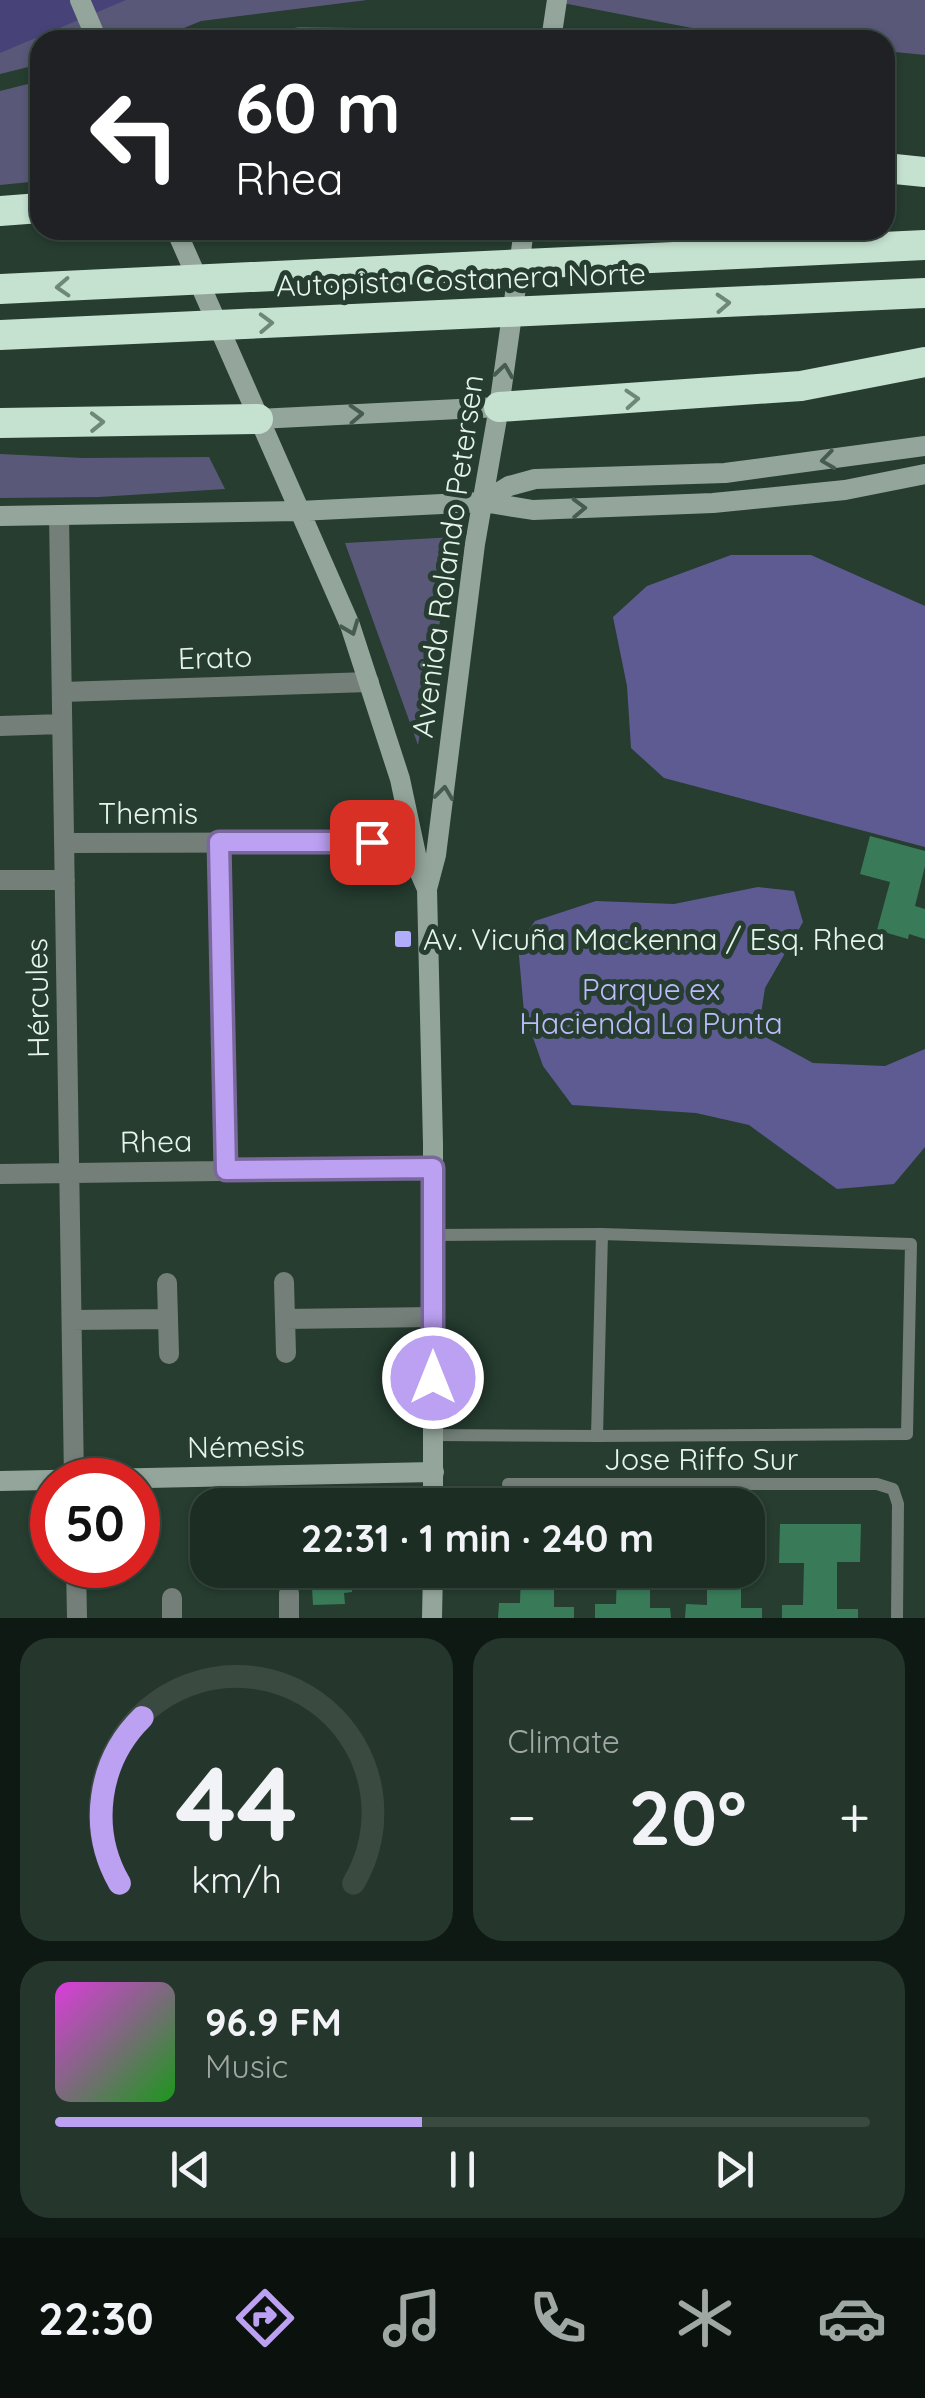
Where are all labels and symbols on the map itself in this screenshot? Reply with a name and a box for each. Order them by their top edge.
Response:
street label: Autopista Costanera Norte [275,254,647,304]
one-way arrow [54,276,70,297]
one-way arrow [716,293,732,314]
one-way arrow [258,312,274,333]
one-way arrow [493,363,514,380]
street label: Avenida Rolando Petersen [403,372,491,740]
one-way arrow [624,389,640,410]
one-way arrow [348,404,364,425]
one-way arrow [90,411,106,433]
one-way arrow [820,448,837,469]
one-way arrow [572,498,588,519]
one-way arrow [339,618,359,635]
street label: Erato [177,637,253,677]
one-way arrow [433,785,454,801]
street label: Themis [98,794,198,832]
pin [330,800,415,885]
place label: Av. Vicuña Mackenna / Esq. Rhea [423,920,885,958]
marker: Av. Vicuña Mackenna / Esq. Rhea [392,928,414,950]
street label: Hércules [17,938,57,1058]
park label: Parque ex Hacienda La Punta [519,970,783,1042]
street label: Rhea [119,1121,193,1161]
position arrow [381,1326,485,1430]
street label: Némesis [187,1426,305,1466]
street label: Jose Riffo Sur [604,1440,799,1478]
speed limit sign: 50 [30,1458,160,1588]

